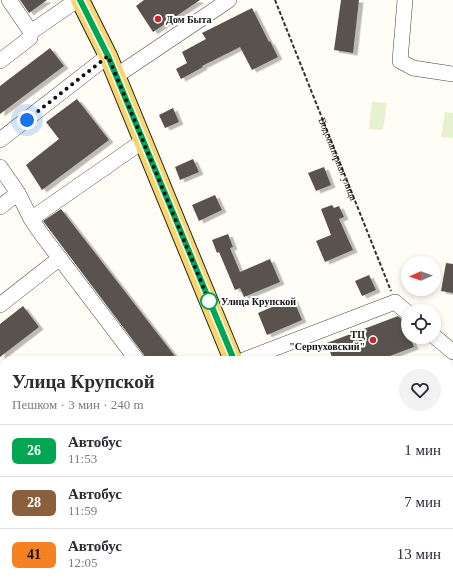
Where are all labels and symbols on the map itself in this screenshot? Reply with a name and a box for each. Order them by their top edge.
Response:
marker: Дом Быта [153,14,163,24]
place label: Дом Быта [166,14,211,25]
your location [17,110,37,130]
street label: Водонапорная улица [317,116,360,202]
north arrow [401,256,441,296]
marker: Улица Крупской [200,292,218,310]
place label: Улица Крупской [221,296,296,307]
place label: ТЦ "Серпуховский" [289,329,365,352]
marker: ТЦ "Серпуховский" [368,335,378,345]

